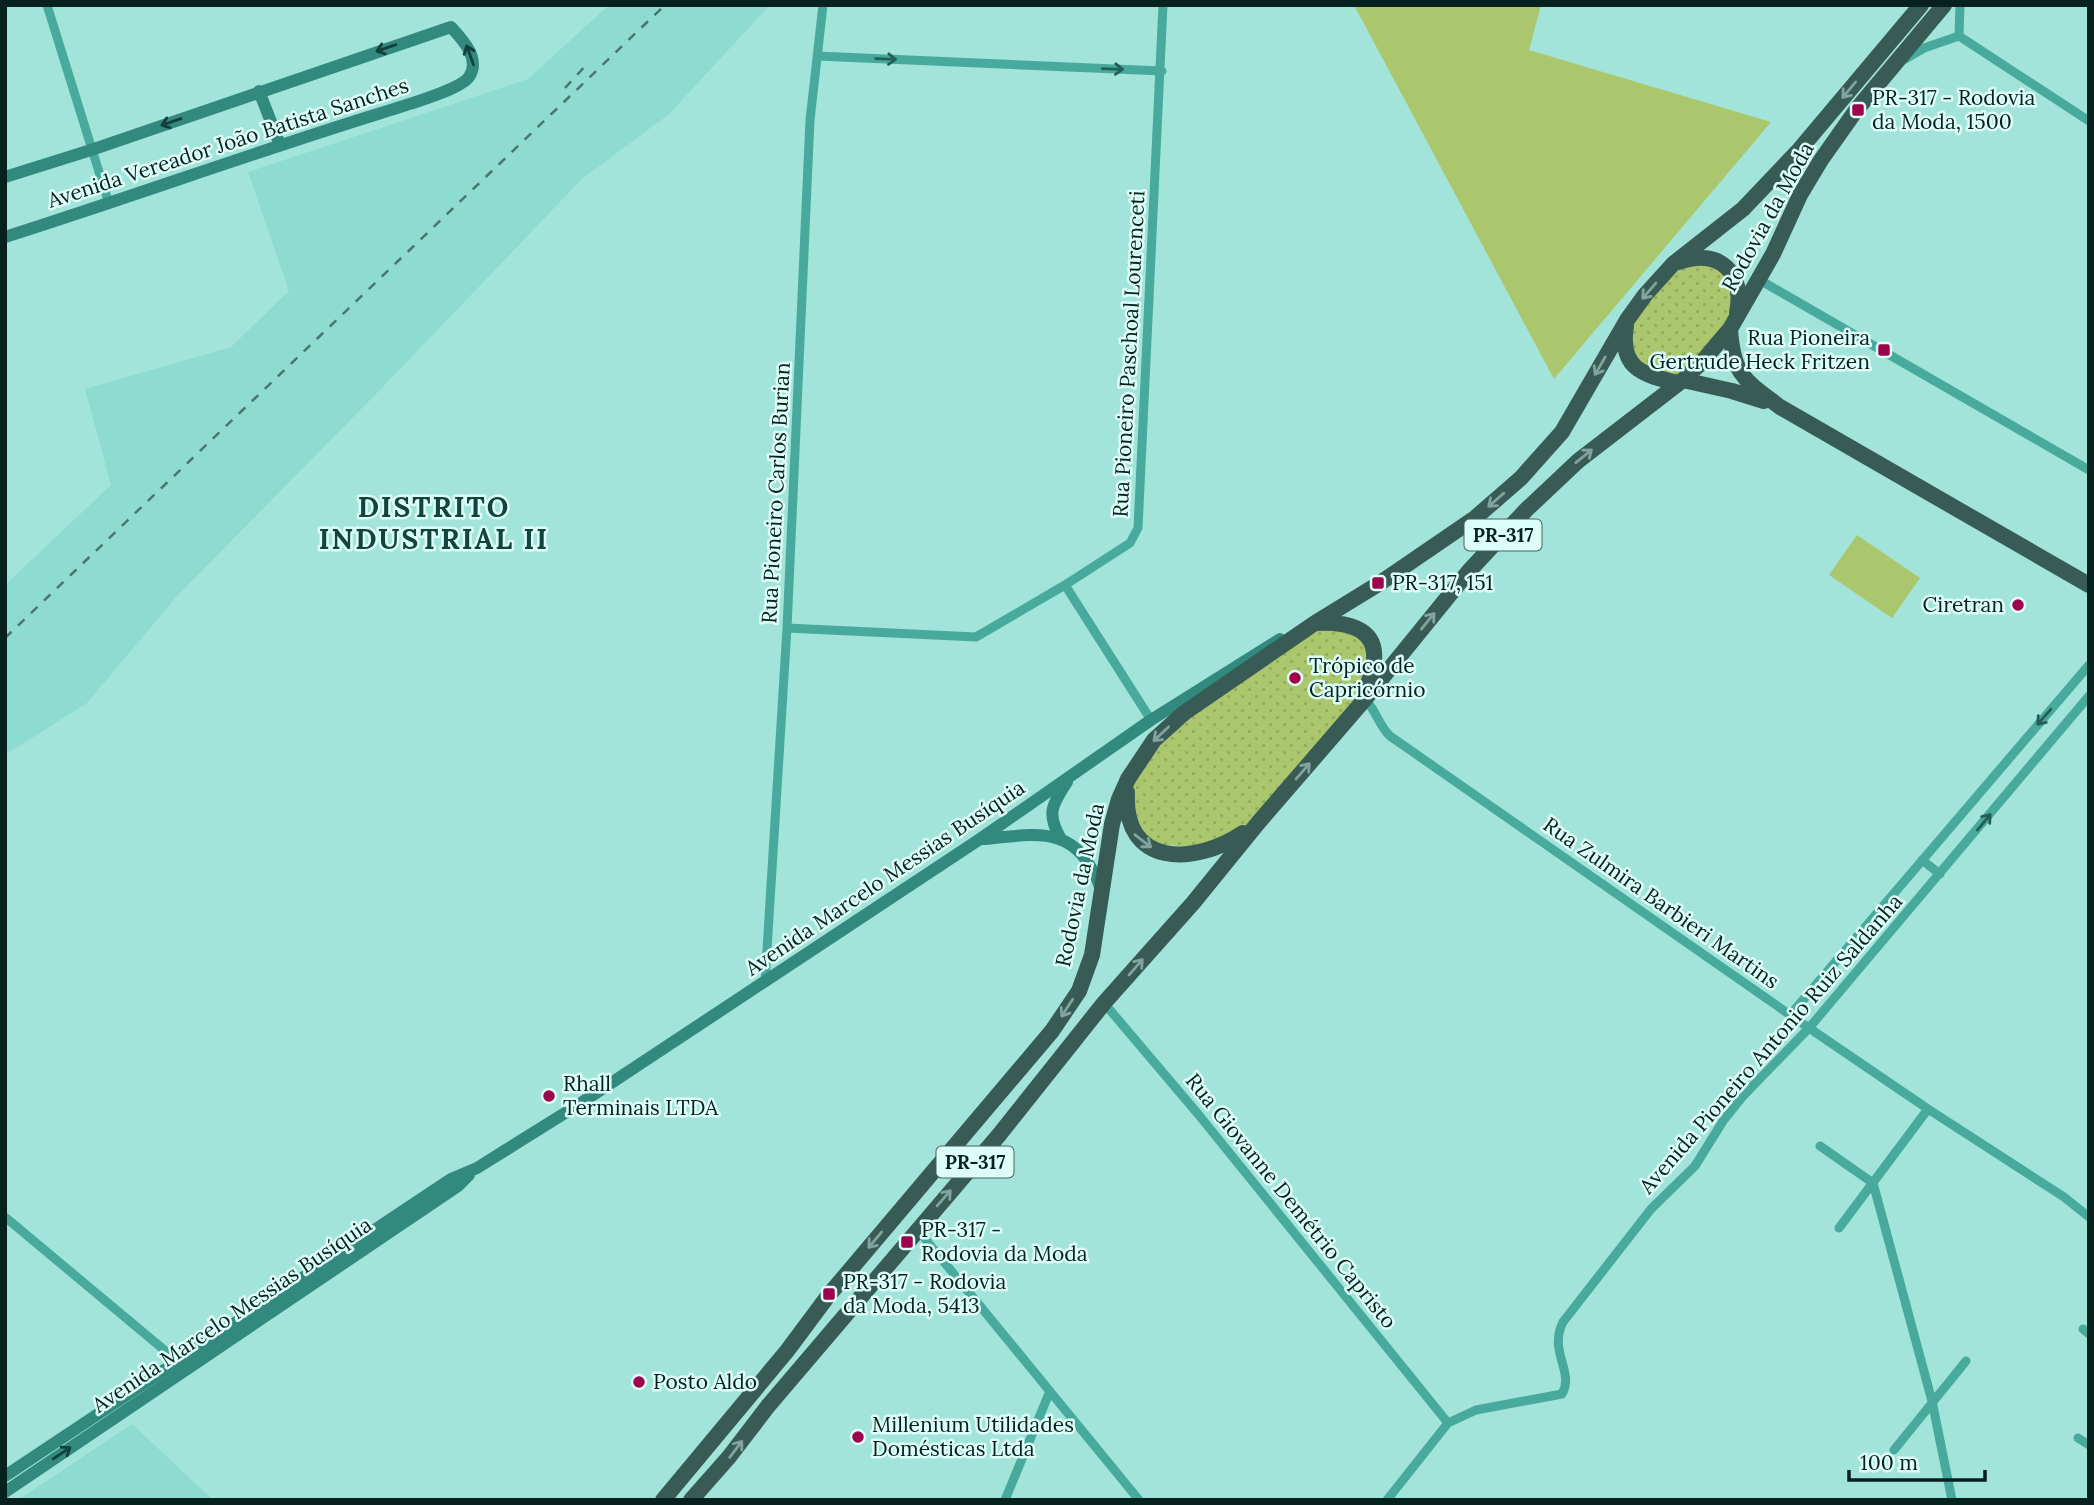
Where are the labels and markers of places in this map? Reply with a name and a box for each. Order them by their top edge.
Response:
place label: PR-317 - Rodovia da Moda, 1500 [1872,84,2035,135]
marker: PR-317 - Rodovia da Moda, 1500 [1850,102,1866,118]
place label: Rua Pioneira Gertrude Heck Fritzen [1650,324,1870,375]
marker: Rua Pioneira Gertrude Heck Fritzen [1876,342,1892,358]
place label: PR-317, 151 [1392,569,1493,596]
marker: PR-317, 151 [1370,575,1386,591]
place label: Ciretran [1923,591,2004,618]
marker: Ciretran [2010,597,2026,613]
place label: Trópico de Capricórnio [1309,652,1425,703]
marker: Trópico de Capricórnio [1287,670,1303,686]
place label: Rhall Terminais LTDA [563,1070,719,1121]
marker: Rhall Terminais LTDA [541,1088,557,1104]
place label: PR-317 - Rodovia da Moda [921,1216,1088,1267]
marker: PR-317 - Rodovia da Moda [899,1234,915,1250]
place label: PR-317 - Rodovia da Moda, 5413 [843,1268,1006,1319]
marker: PR-317 - Rodovia da Moda, 5413 [821,1286,837,1302]
place label: Posto Aldo [653,1368,757,1395]
marker: Posto Aldo [631,1374,647,1390]
place label: Millenium Utilidades Domésticas Ltda [872,1411,1074,1462]
marker: Millenium Utilidades Domésticas Ltda [850,1429,866,1445]

